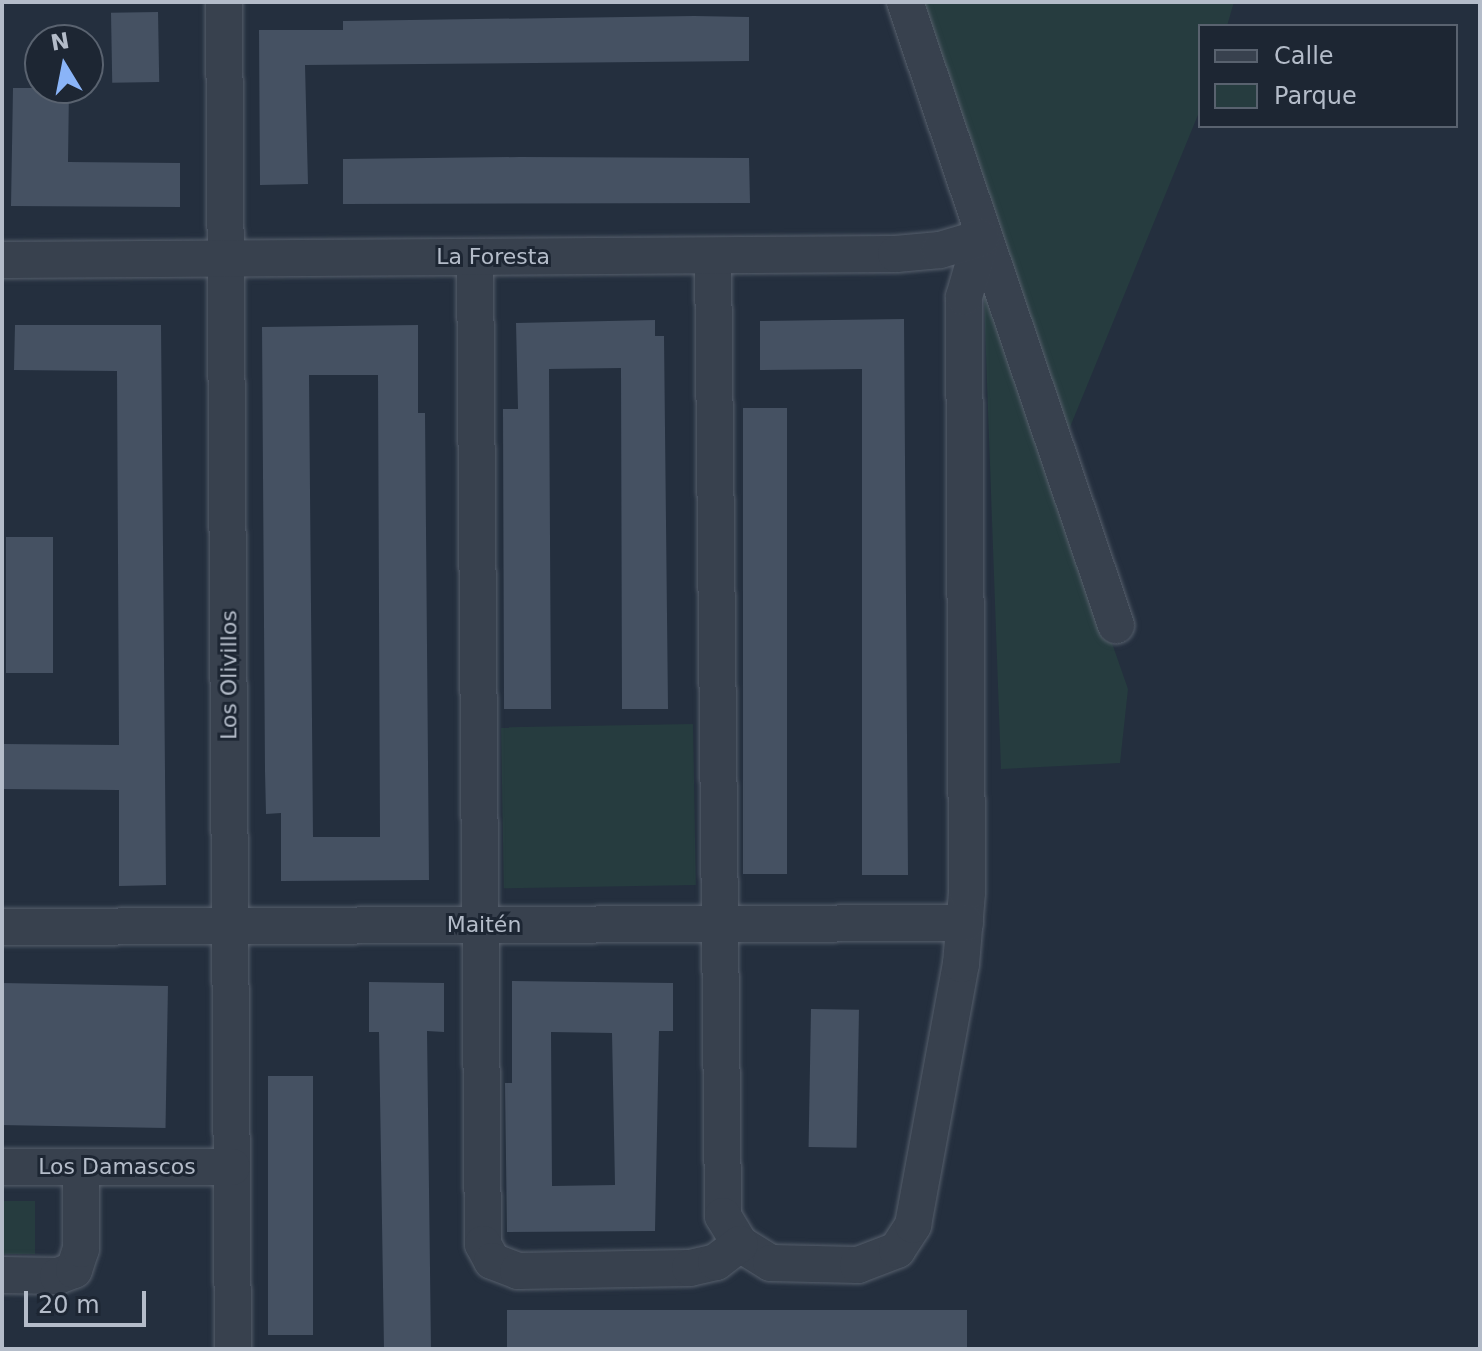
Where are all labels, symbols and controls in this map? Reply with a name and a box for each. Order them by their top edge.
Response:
north arrow [24,24,104,104]
legend [1198,24,1458,128]
text: N [49,28,71,56]
text: Calle [1274,42,1334,70]
text: Parque [1274,82,1357,110]
street label: La Foresta [436,244,550,270]
street label: Los Olivillos [216,610,242,740]
street label: Maitén [447,912,521,938]
street label: Los Damascos [38,1154,196,1180]
scale bar [28,1275,150,1325]
text: 20 m [38,1291,100,1319]

